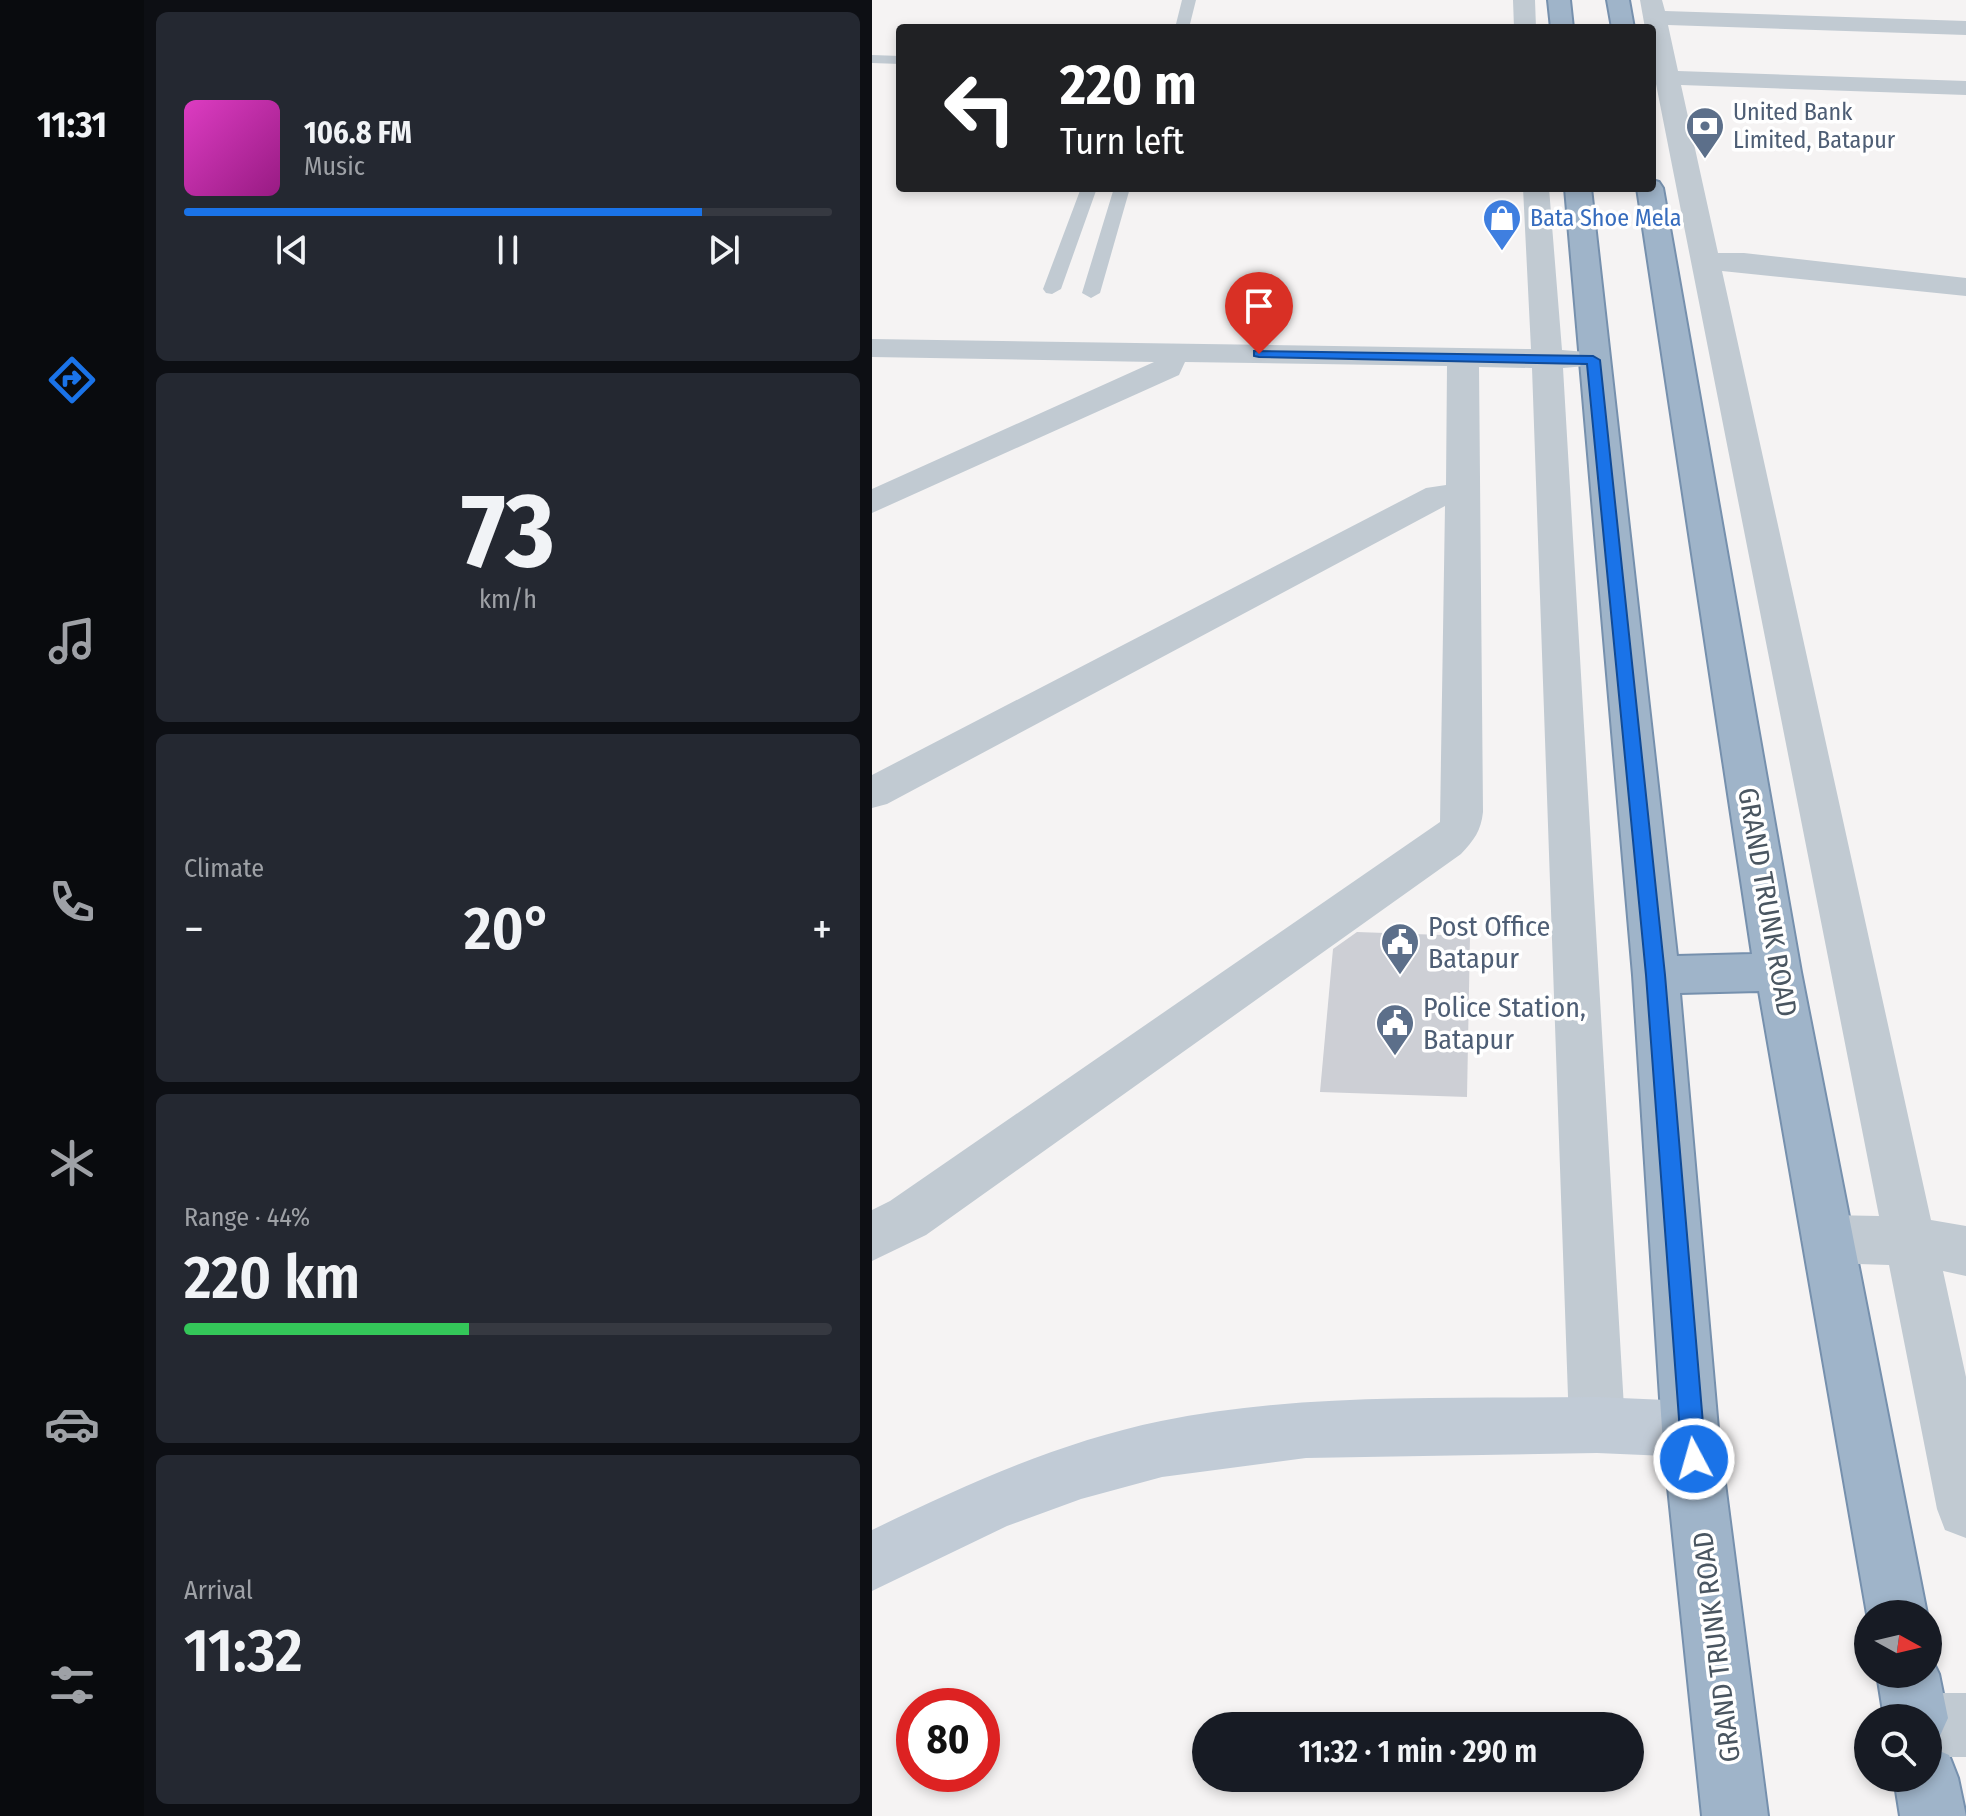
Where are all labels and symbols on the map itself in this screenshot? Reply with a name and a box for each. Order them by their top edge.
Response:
place label: United Bank Limited, Batapur [1733,98,1896,154]
bank icon: United Bank Limited, Batapur [1684,105,1726,160]
shop icon: Bata Shoe Mela [1481,197,1523,252]
place label: Bata Shoe Mela [1530,204,1682,232]
pin [1225,272,1293,354]
street label: GRAND TRUNK ROAD [1731,785,1804,1019]
place label: Post Office Batapur [1428,910,1550,975]
public building icon: Post Office Batapur [1379,921,1421,976]
place label: Police Station, Batapur [1423,991,1586,1056]
public building icon: Police Station, Batapur [1374,1002,1416,1057]
position arrow [1652,1417,1736,1501]
street label: GRAND TRUNK ROAD [1686,1530,1747,1764]
north arrow [1854,1600,1942,1688]
speed limit sign: 80 [896,1688,1000,1792]

